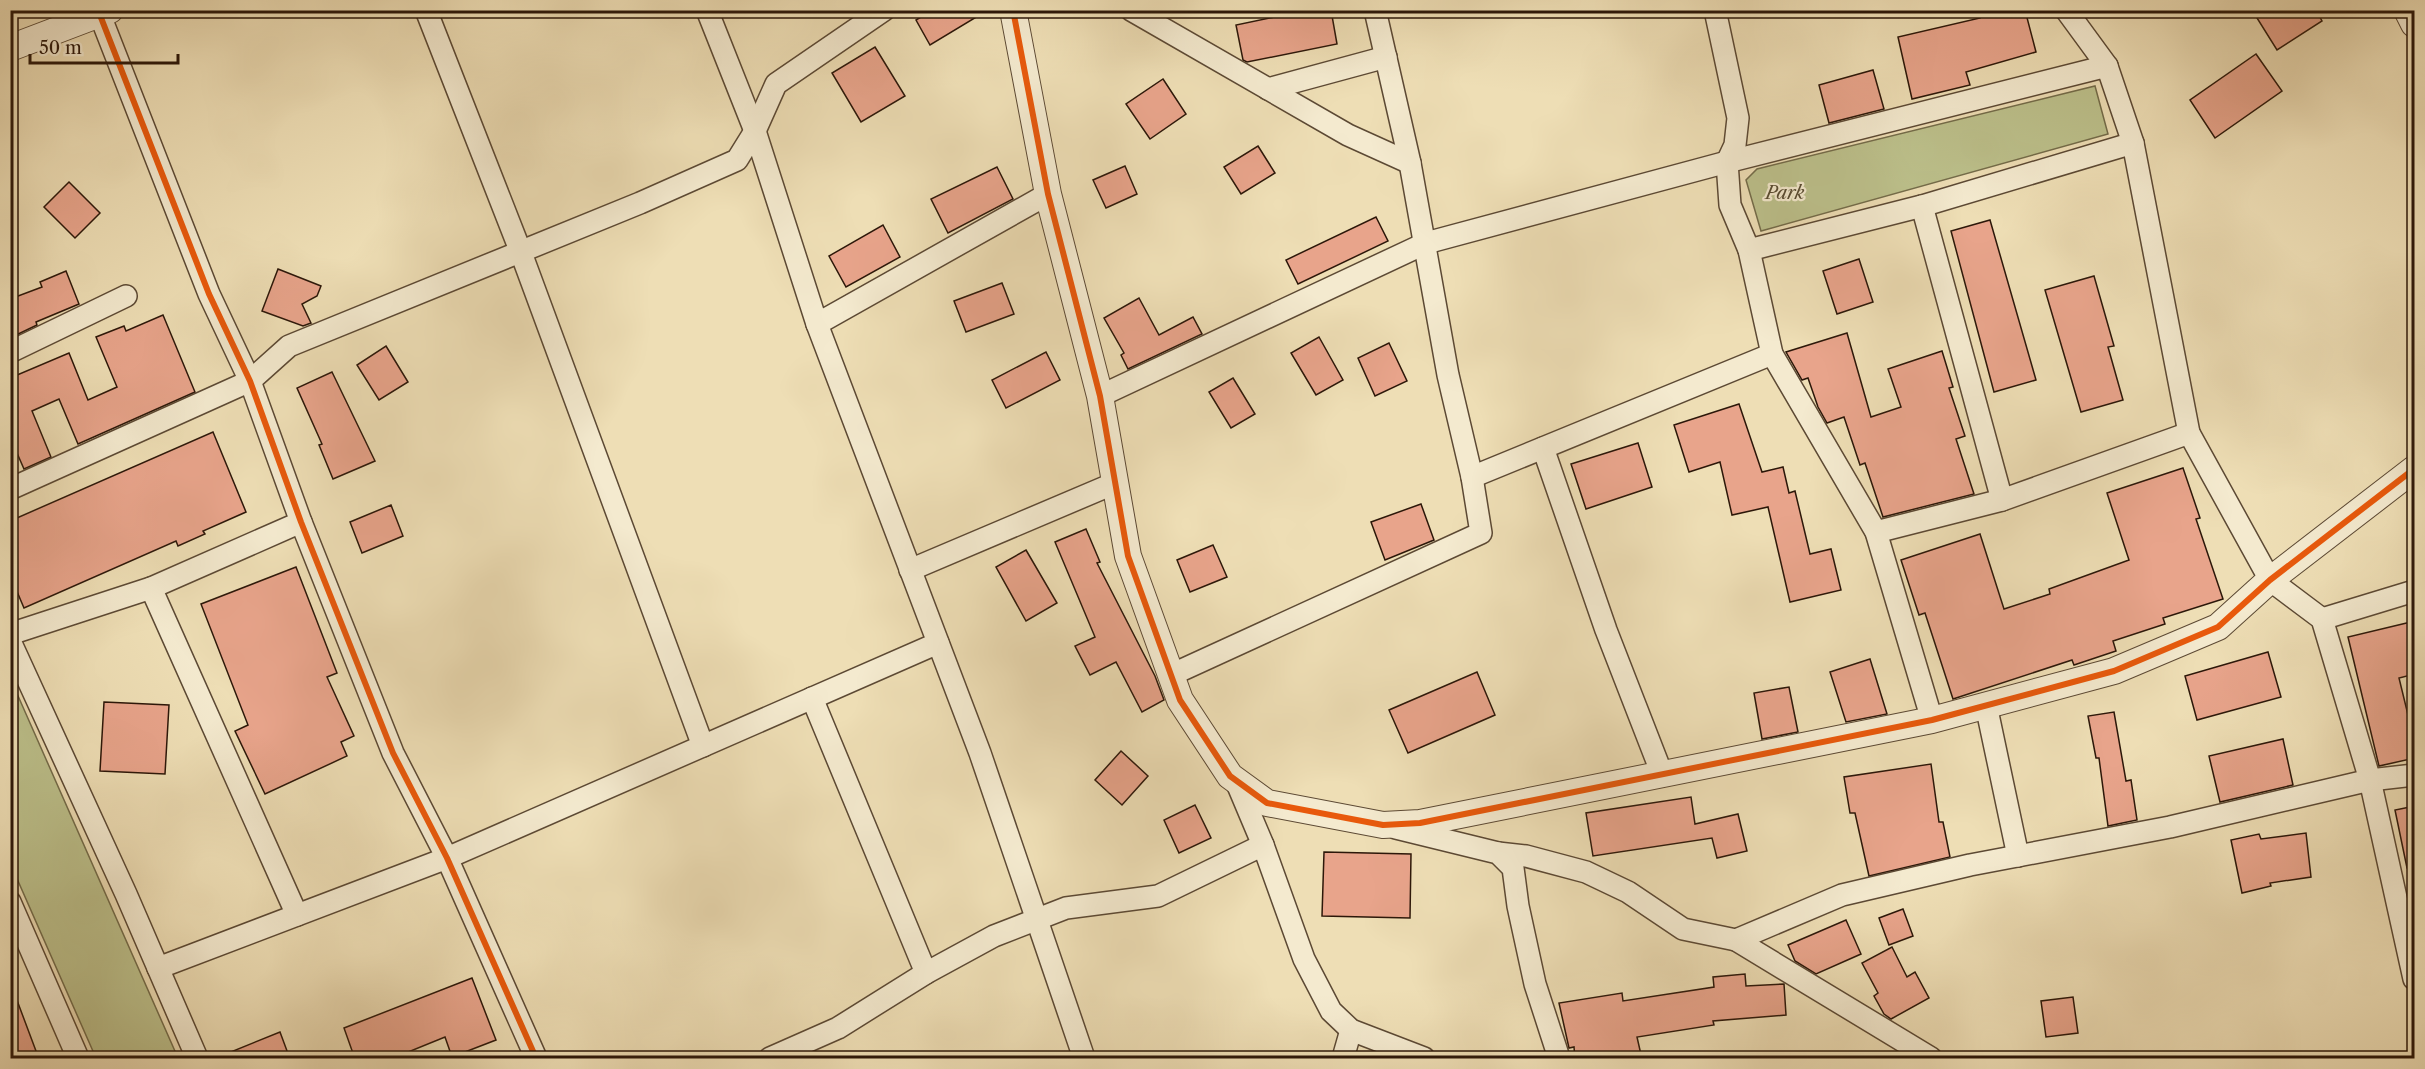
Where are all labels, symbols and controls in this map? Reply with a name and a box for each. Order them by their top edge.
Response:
scale bar [30,27,178,65]
text: 50 m [39,37,82,59]
park label: Park [1764,182,1805,204]

